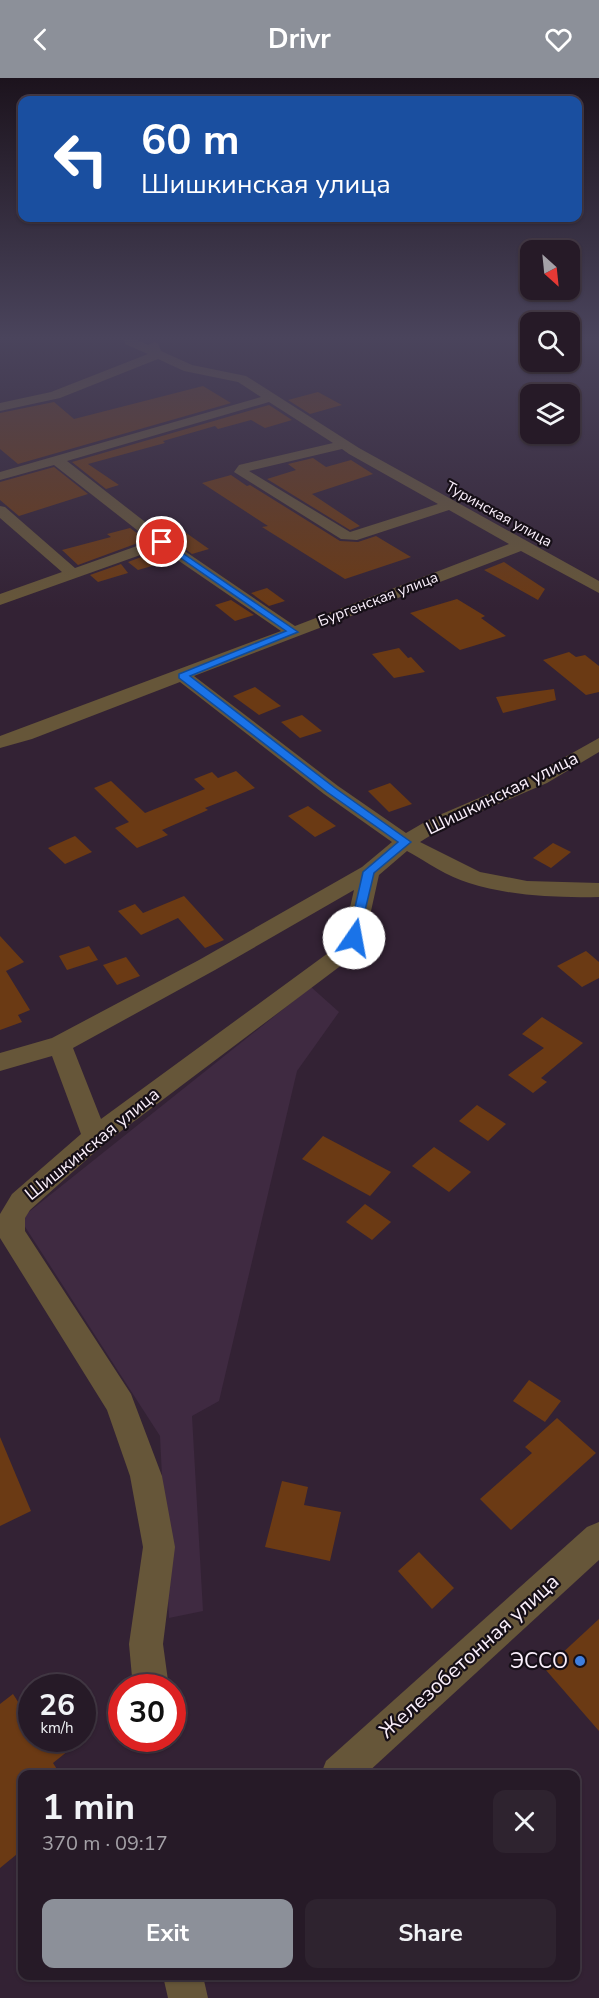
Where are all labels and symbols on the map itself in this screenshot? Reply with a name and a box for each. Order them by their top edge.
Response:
north arrow [520,240,580,300]
street label: Туринская улица [442,476,556,552]
pin [136,516,187,567]
street label: Бургенская улица [315,567,441,631]
street label: Шишкинская улица [422,746,582,840]
position arrow [322,906,386,970]
street label: Шишкинская улица [20,1082,164,1206]
street label: Железобетонная улица [373,1568,565,1744]
place label: ЭССО [510,1647,568,1675]
marker: ЭССО [573,1654,587,1668]
speed limit sign: 30 [108,1674,186,1752]

